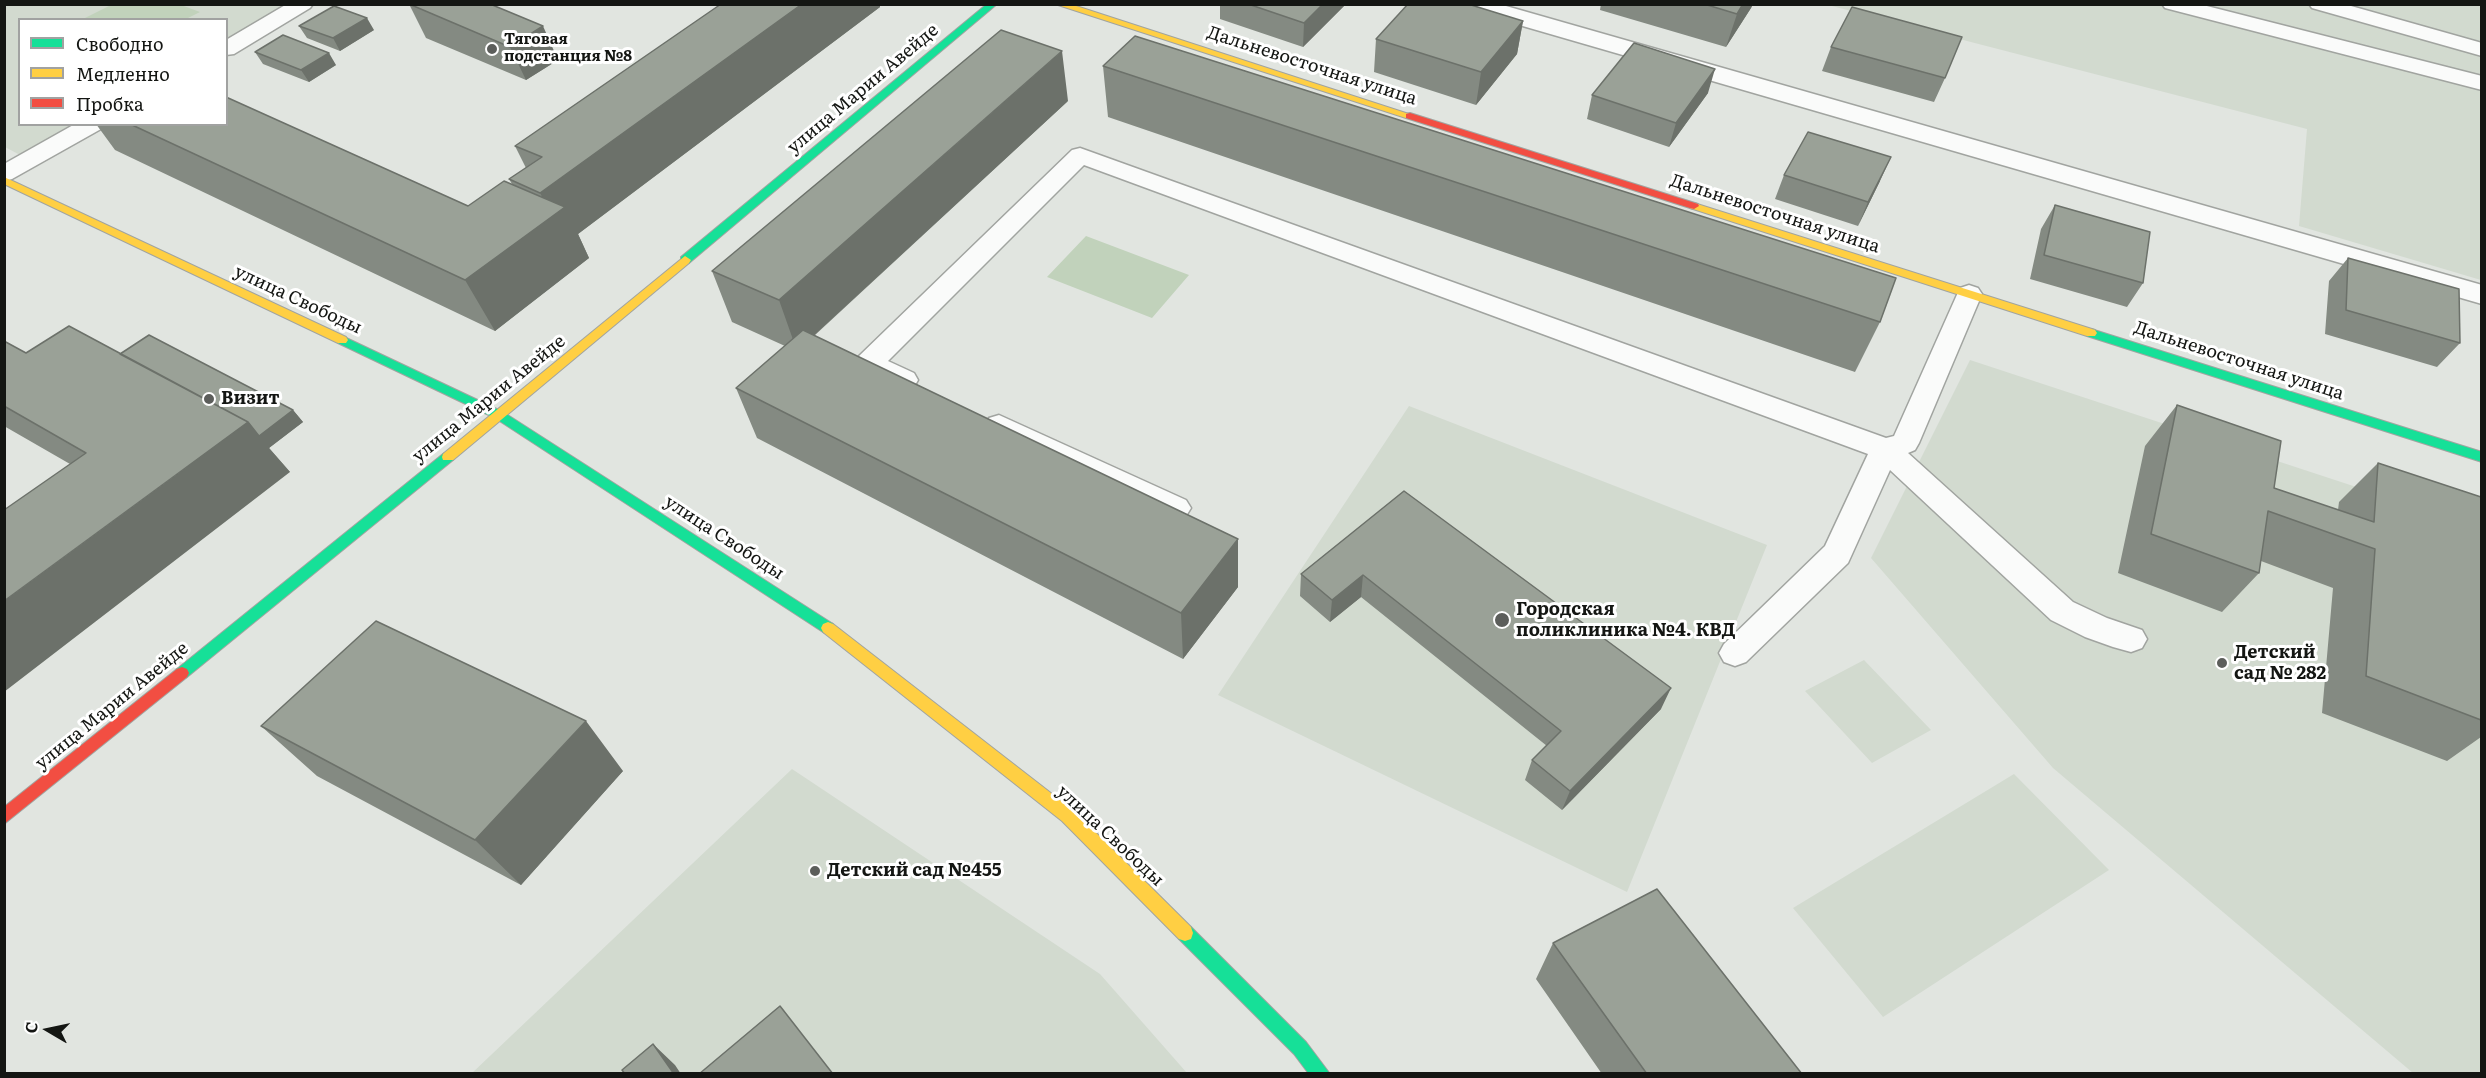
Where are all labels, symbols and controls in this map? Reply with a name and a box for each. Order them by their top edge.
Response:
legend [18,18,228,126]
street label: улица Марии Авейде [783,19,943,159]
street label: Дальневосточная улица [1204,22,1420,110]
text: Свободно [76,30,164,57]
place label: Тяговая подстанция №8 [504,31,632,66]
marker: Тяговая подстанция №8 [485,42,499,56]
text: Медленно [76,60,170,87]
text: Пробка [76,90,144,117]
street label: Дальневосточная улица [1667,170,1883,258]
street label: улица Свободы [231,261,365,339]
street label: Дальневосточная улица [2131,317,2347,405]
street label: улица Марии Авейде [408,331,570,467]
place label: Визит [221,388,280,410]
marker: Визит [202,392,216,406]
street label: улица Свободы [660,491,788,585]
place label: Городская поликлиника №4. КВД [1516,599,1735,642]
marker: Городская поликлиника №4. КВД [1493,611,1511,629]
street label: улица Марии Авейде [31,638,193,774]
place label: Детский сад № 282 [2234,642,2326,684]
marker: Детский сад № 282 [2215,656,2229,670]
street label: улица Свободы [1052,781,1168,891]
place label: Детский сад №455 [827,860,1001,882]
marker: Детский сад №455 [808,864,822,878]
north arrow [18,1000,78,1060]
text: С [17,1020,43,1035]

